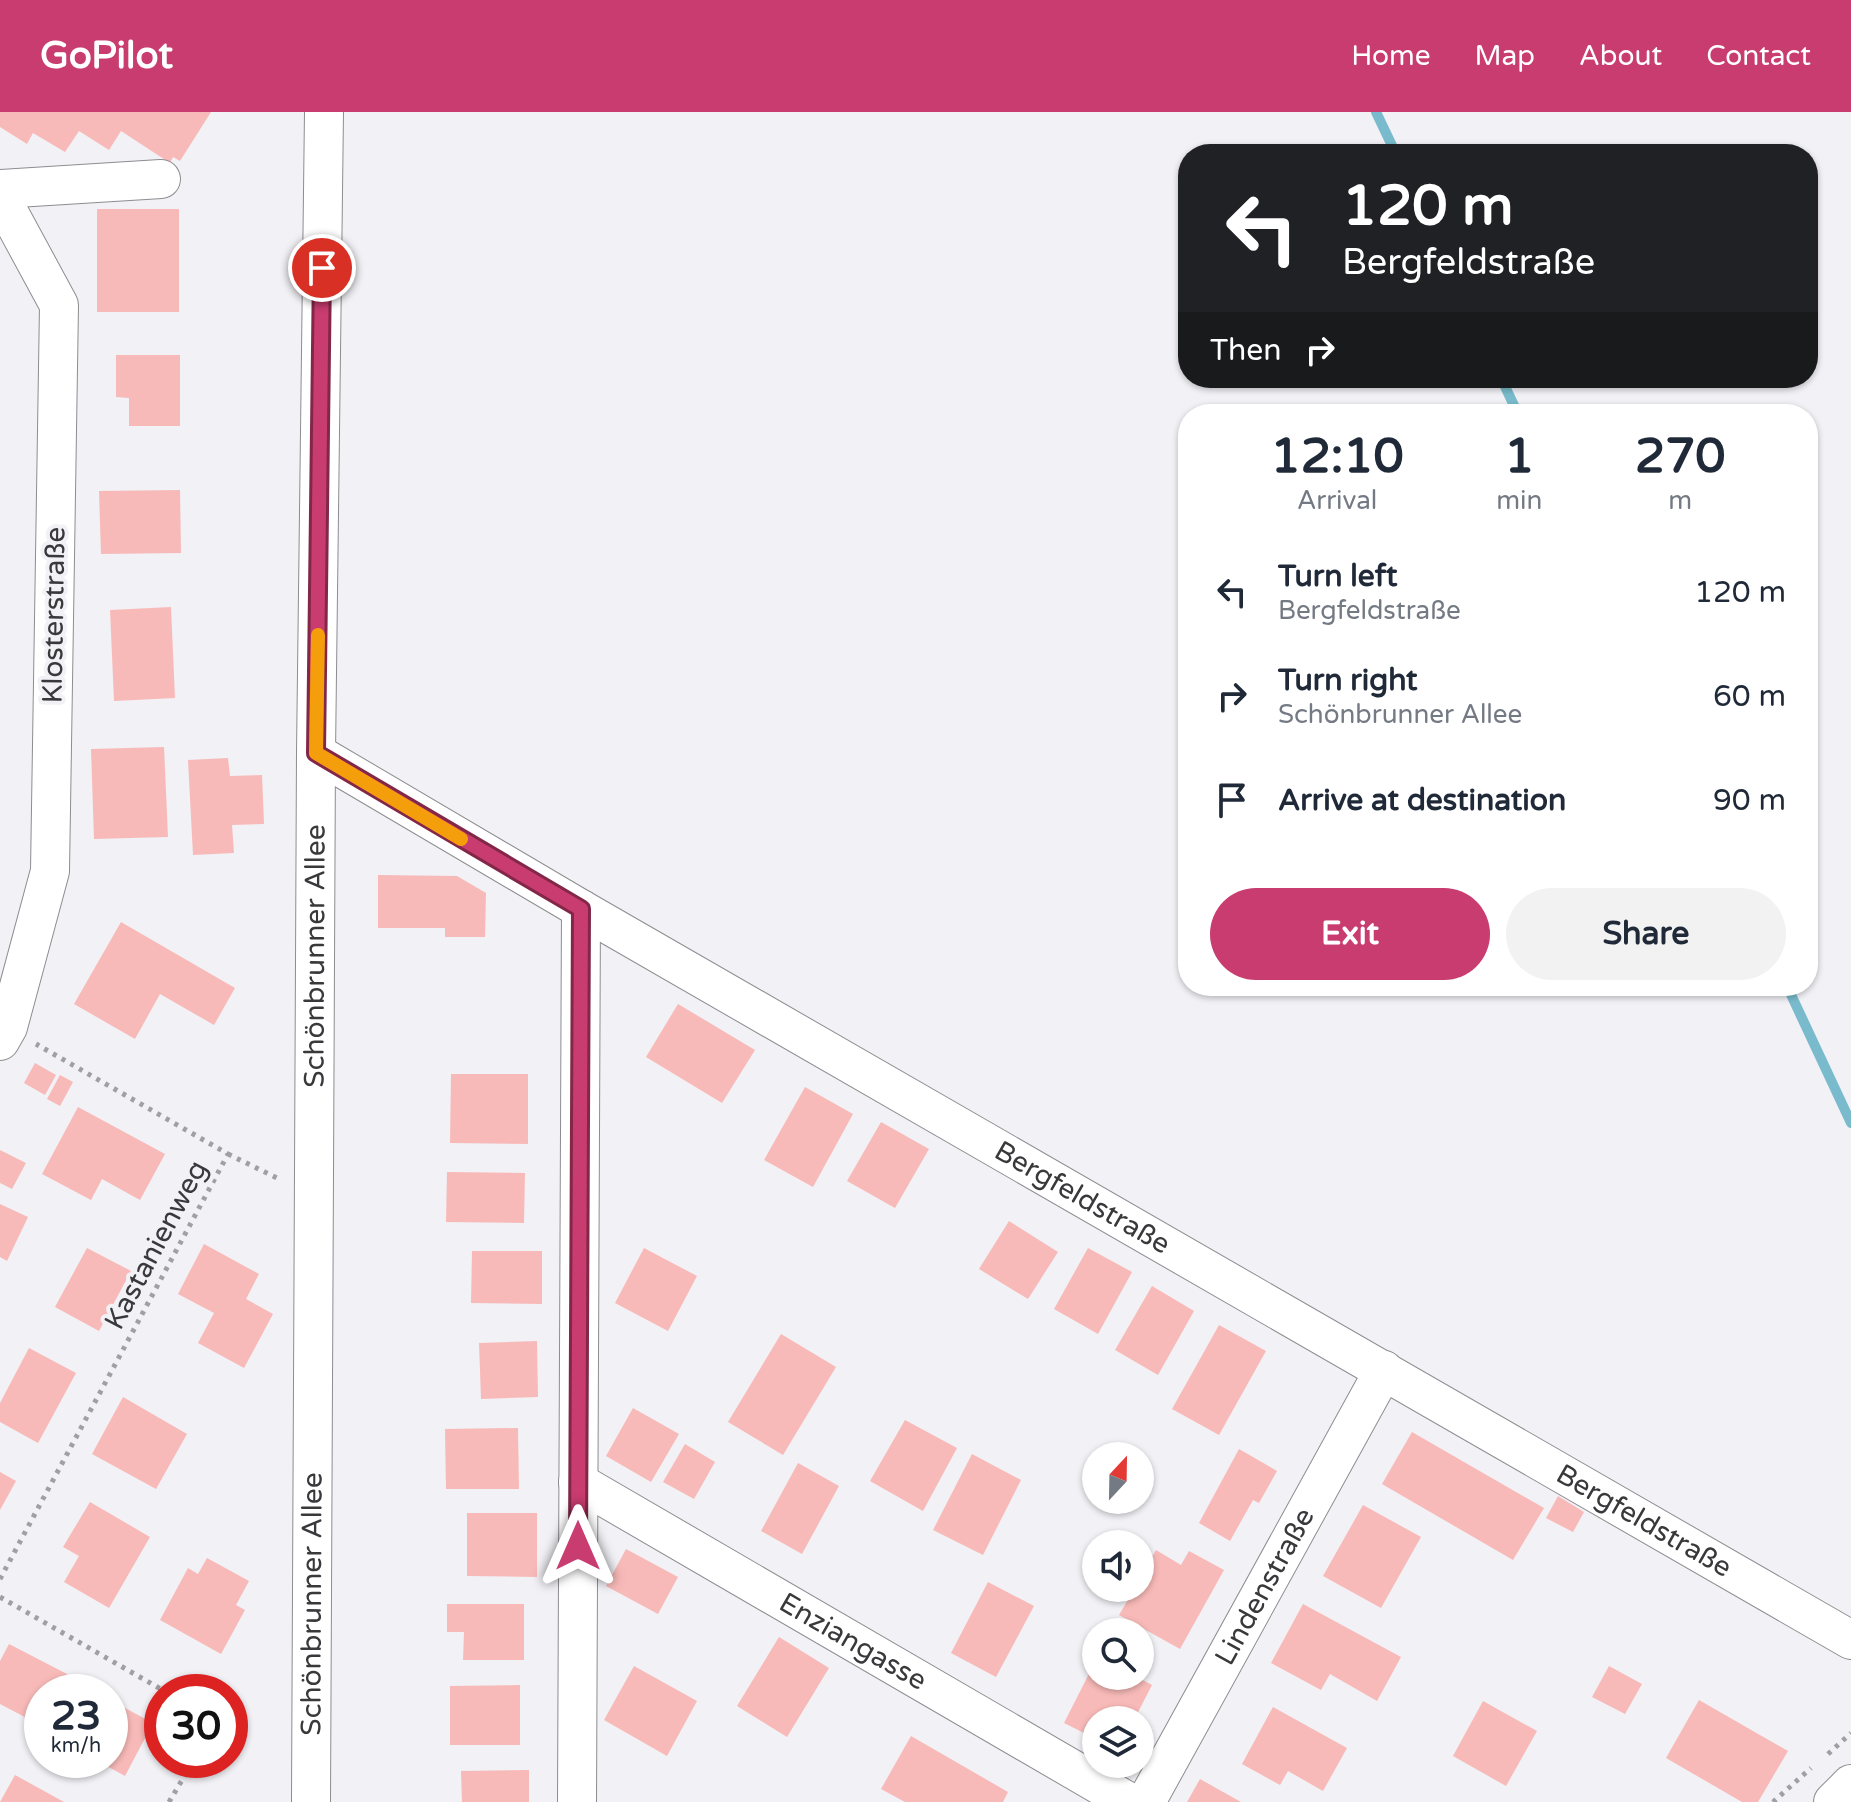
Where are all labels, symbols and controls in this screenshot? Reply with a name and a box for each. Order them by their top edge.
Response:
text: GoPilot [40,33,173,79]
text: Home [1351,39,1431,73]
text: Map [1475,39,1535,73]
text: About [1579,39,1662,73]
text: Contact [1706,39,1811,73]
text: 120 m [1342,173,1513,240]
icon: left [1210,176,1314,280]
pin [288,234,356,302]
text: Bergfeldstraße [1342,241,1595,284]
icon: arrive [300,246,344,290]
icon: right [1298,328,1342,372]
text: Then [1210,332,1282,369]
text: 12:10 [1271,428,1404,486]
text: 1 [1504,428,1534,486]
text: 270 [1635,428,1725,486]
text: Arrival [1297,485,1377,516]
text: min [1496,485,1542,516]
text: m [1668,485,1692,516]
street label: Klosterstraße [35,526,73,704]
text: Turn left [1278,558,1397,595]
icon: left [1210,570,1254,614]
text: 120 m [1694,574,1786,611]
text: Bergfeldstraße [1278,595,1461,626]
text: Turn right [1278,662,1418,699]
icon: right [1210,674,1254,718]
text: 60 m [1713,678,1786,715]
text: Schönbrunner Allee [1278,699,1522,730]
icon: arrive [1210,778,1254,822]
text: Arrive at destination [1278,782,1566,819]
text: 90 m [1713,782,1786,819]
street label: Schönbrunner Allee [297,824,333,1088]
button: Exit [1210,888,1490,980]
button: Share [1506,888,1786,980]
street label: Bergfeldstraße [989,1134,1176,1261]
street label: Kastanienweg [97,1155,215,1335]
north arrow [1082,1442,1154,1514]
map controls [1082,1442,1154,1778]
street label: Bergfeldstraße [1550,1457,1738,1585]
street label: Schönbrunner Allee [294,1472,330,1736]
street label: Lindenstraße [1208,1502,1322,1671]
position arrow [536,1504,620,1588]
button: sound [1082,1530,1154,1602]
street label: Enziangasse [773,1586,933,1698]
button: search [1082,1618,1154,1690]
speed limit sign: 30 [144,1674,248,1778]
text: 23 [51,1692,101,1740]
button: layers [1082,1706,1154,1778]
text: km/h [51,1734,101,1758]

